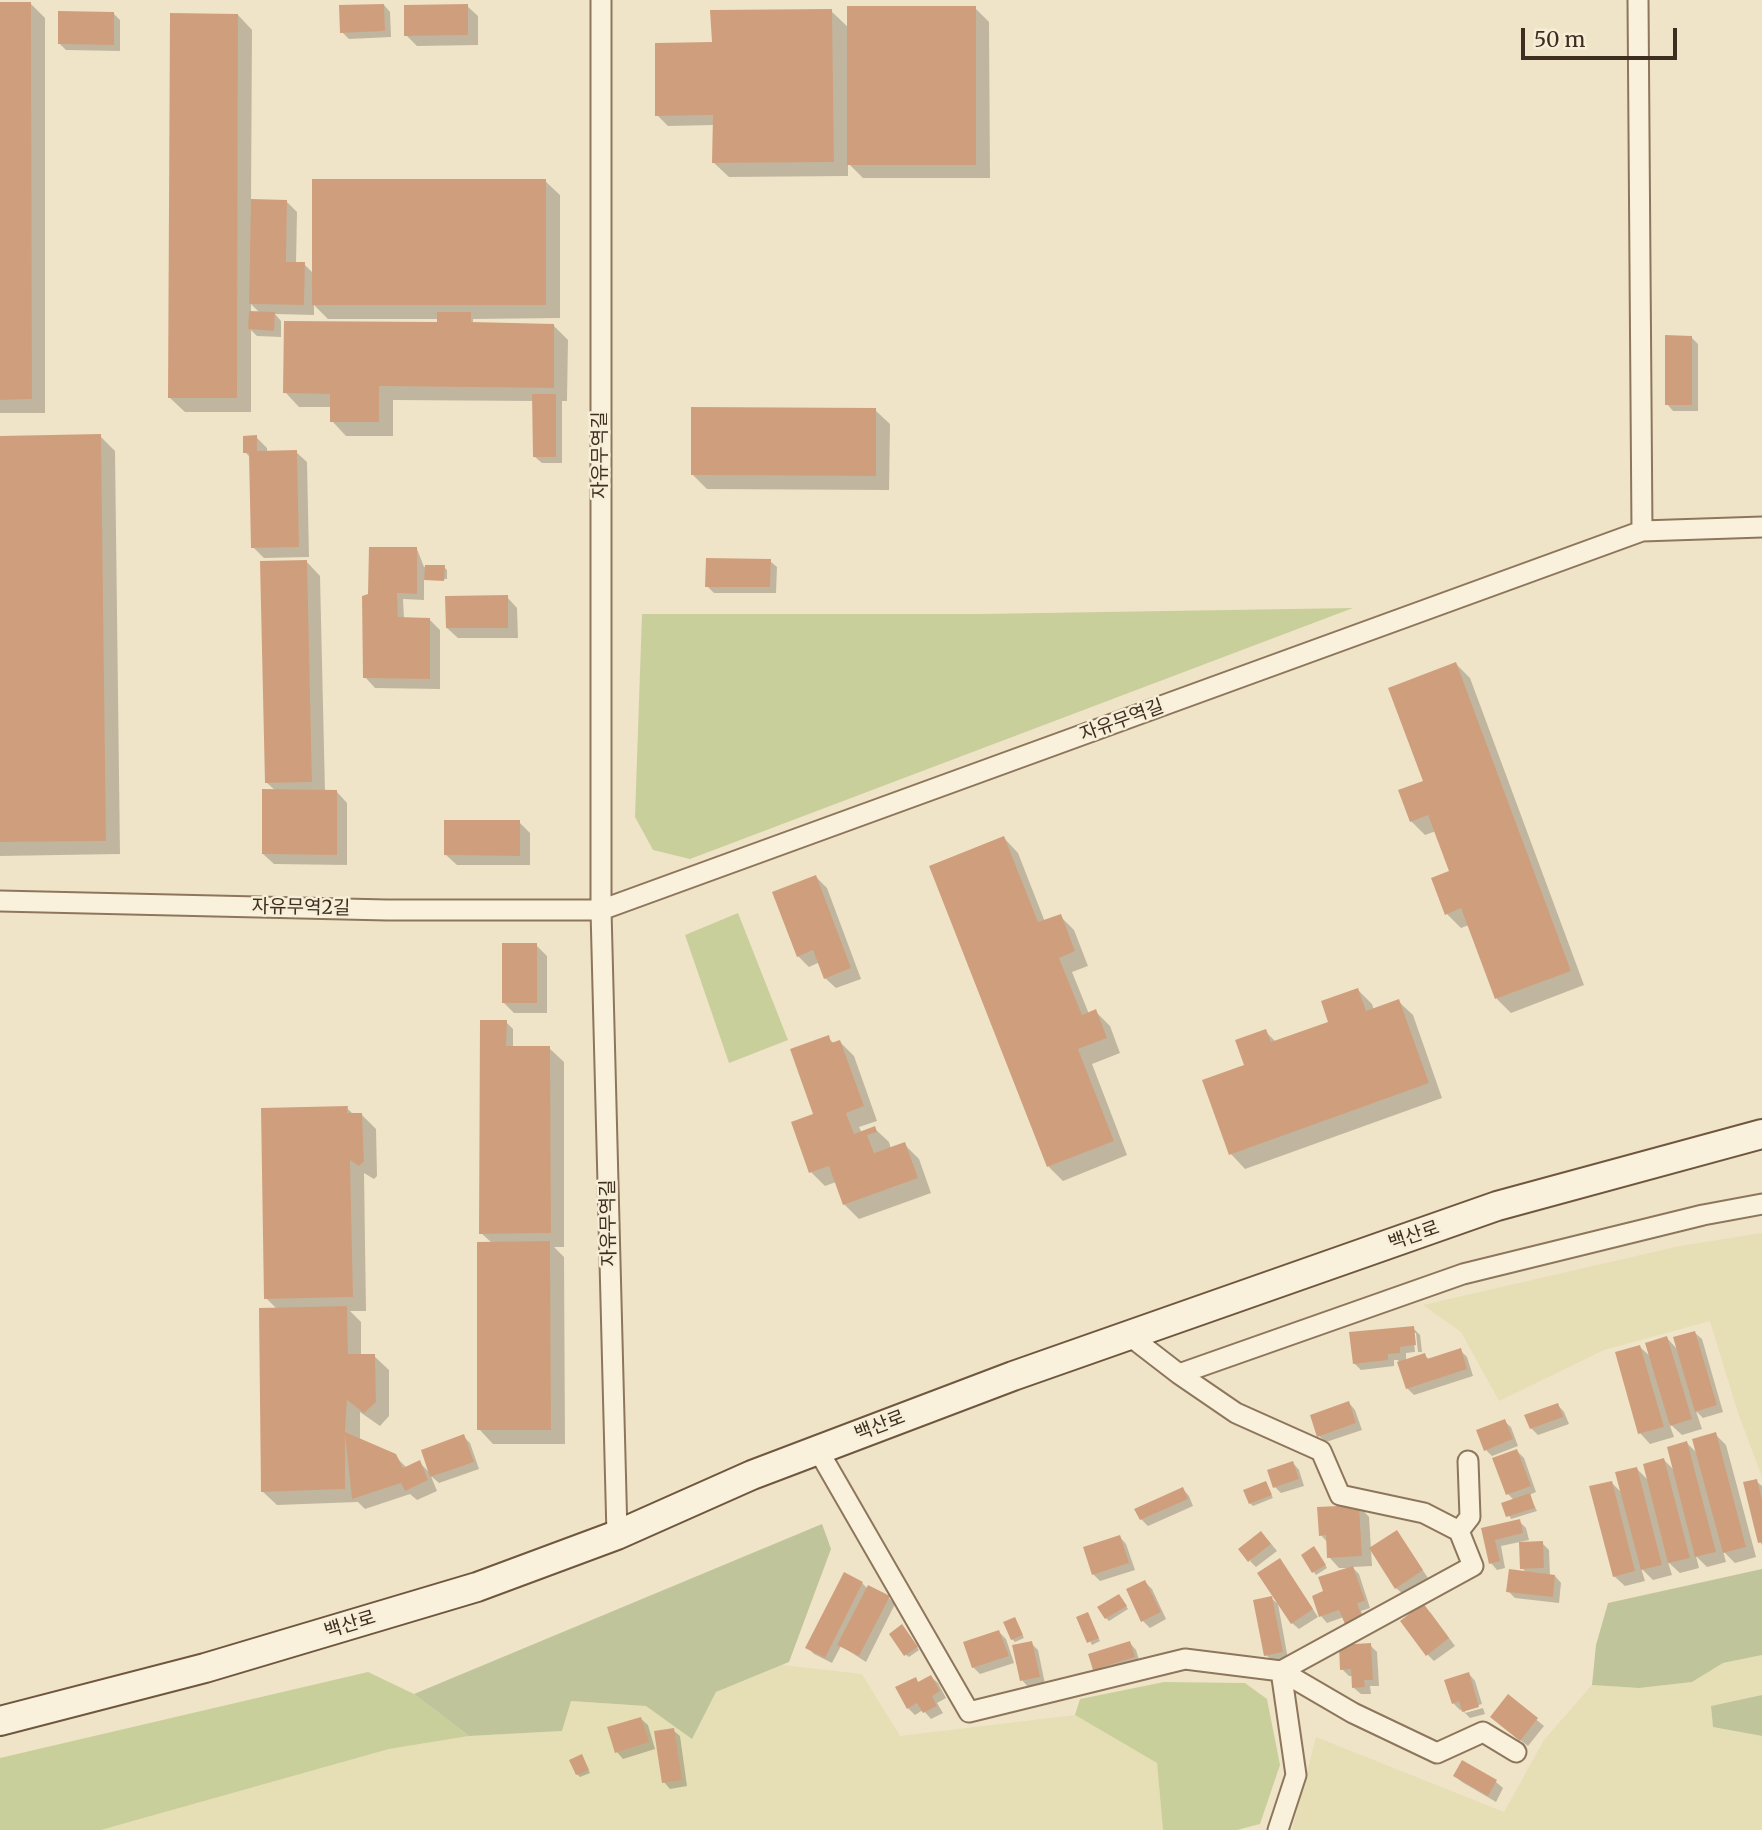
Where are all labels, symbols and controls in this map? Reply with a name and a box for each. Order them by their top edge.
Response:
scale bar [1524,14,1680,58]
text: 50 m [1534,26,1585,53]
street label: 자유무역길 [590,411,612,499]
street label: 자유무역길 [1077,695,1167,747]
street label: 자유무역2길 [251,896,351,920]
street label: 자유무역길 [597,1179,621,1267]
street label: 백산로 [1385,1217,1443,1255]
street label: 백산로 [851,1406,909,1446]
street label: 백산로 [322,1606,378,1644]

